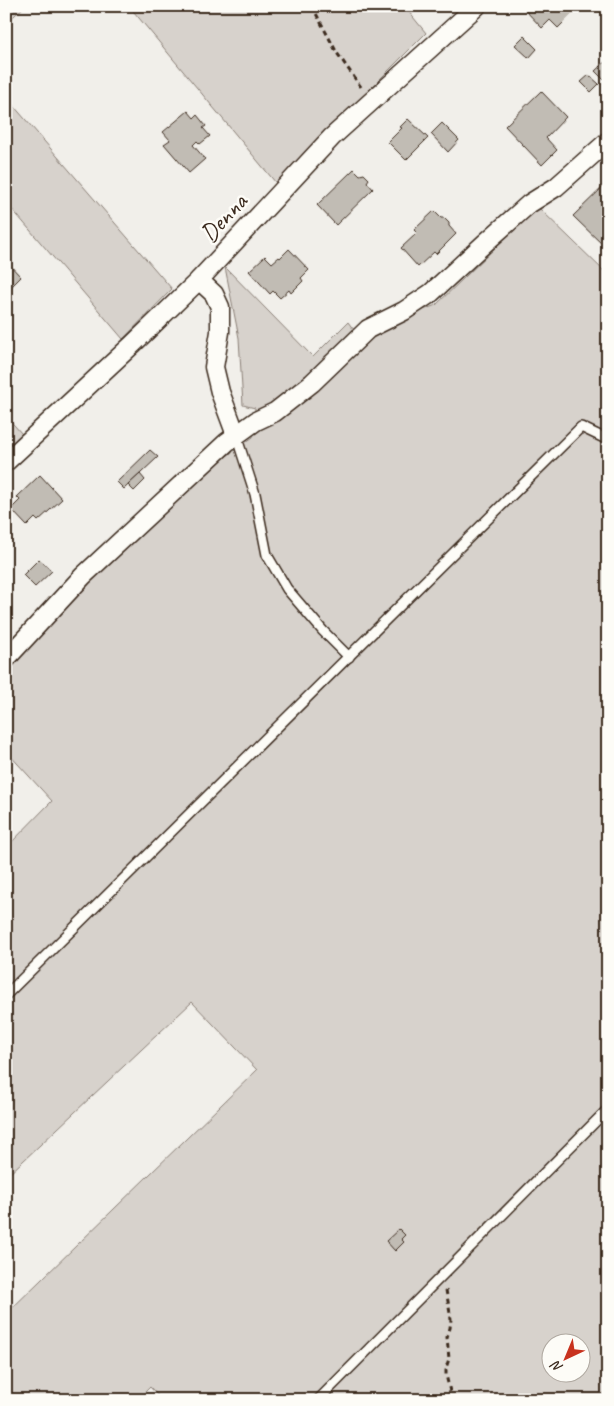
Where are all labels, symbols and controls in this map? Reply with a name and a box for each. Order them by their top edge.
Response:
street label: Denna [193,185,256,249]
north arrow [542,1334,592,1384]
text: N [547,1356,566,1376]

